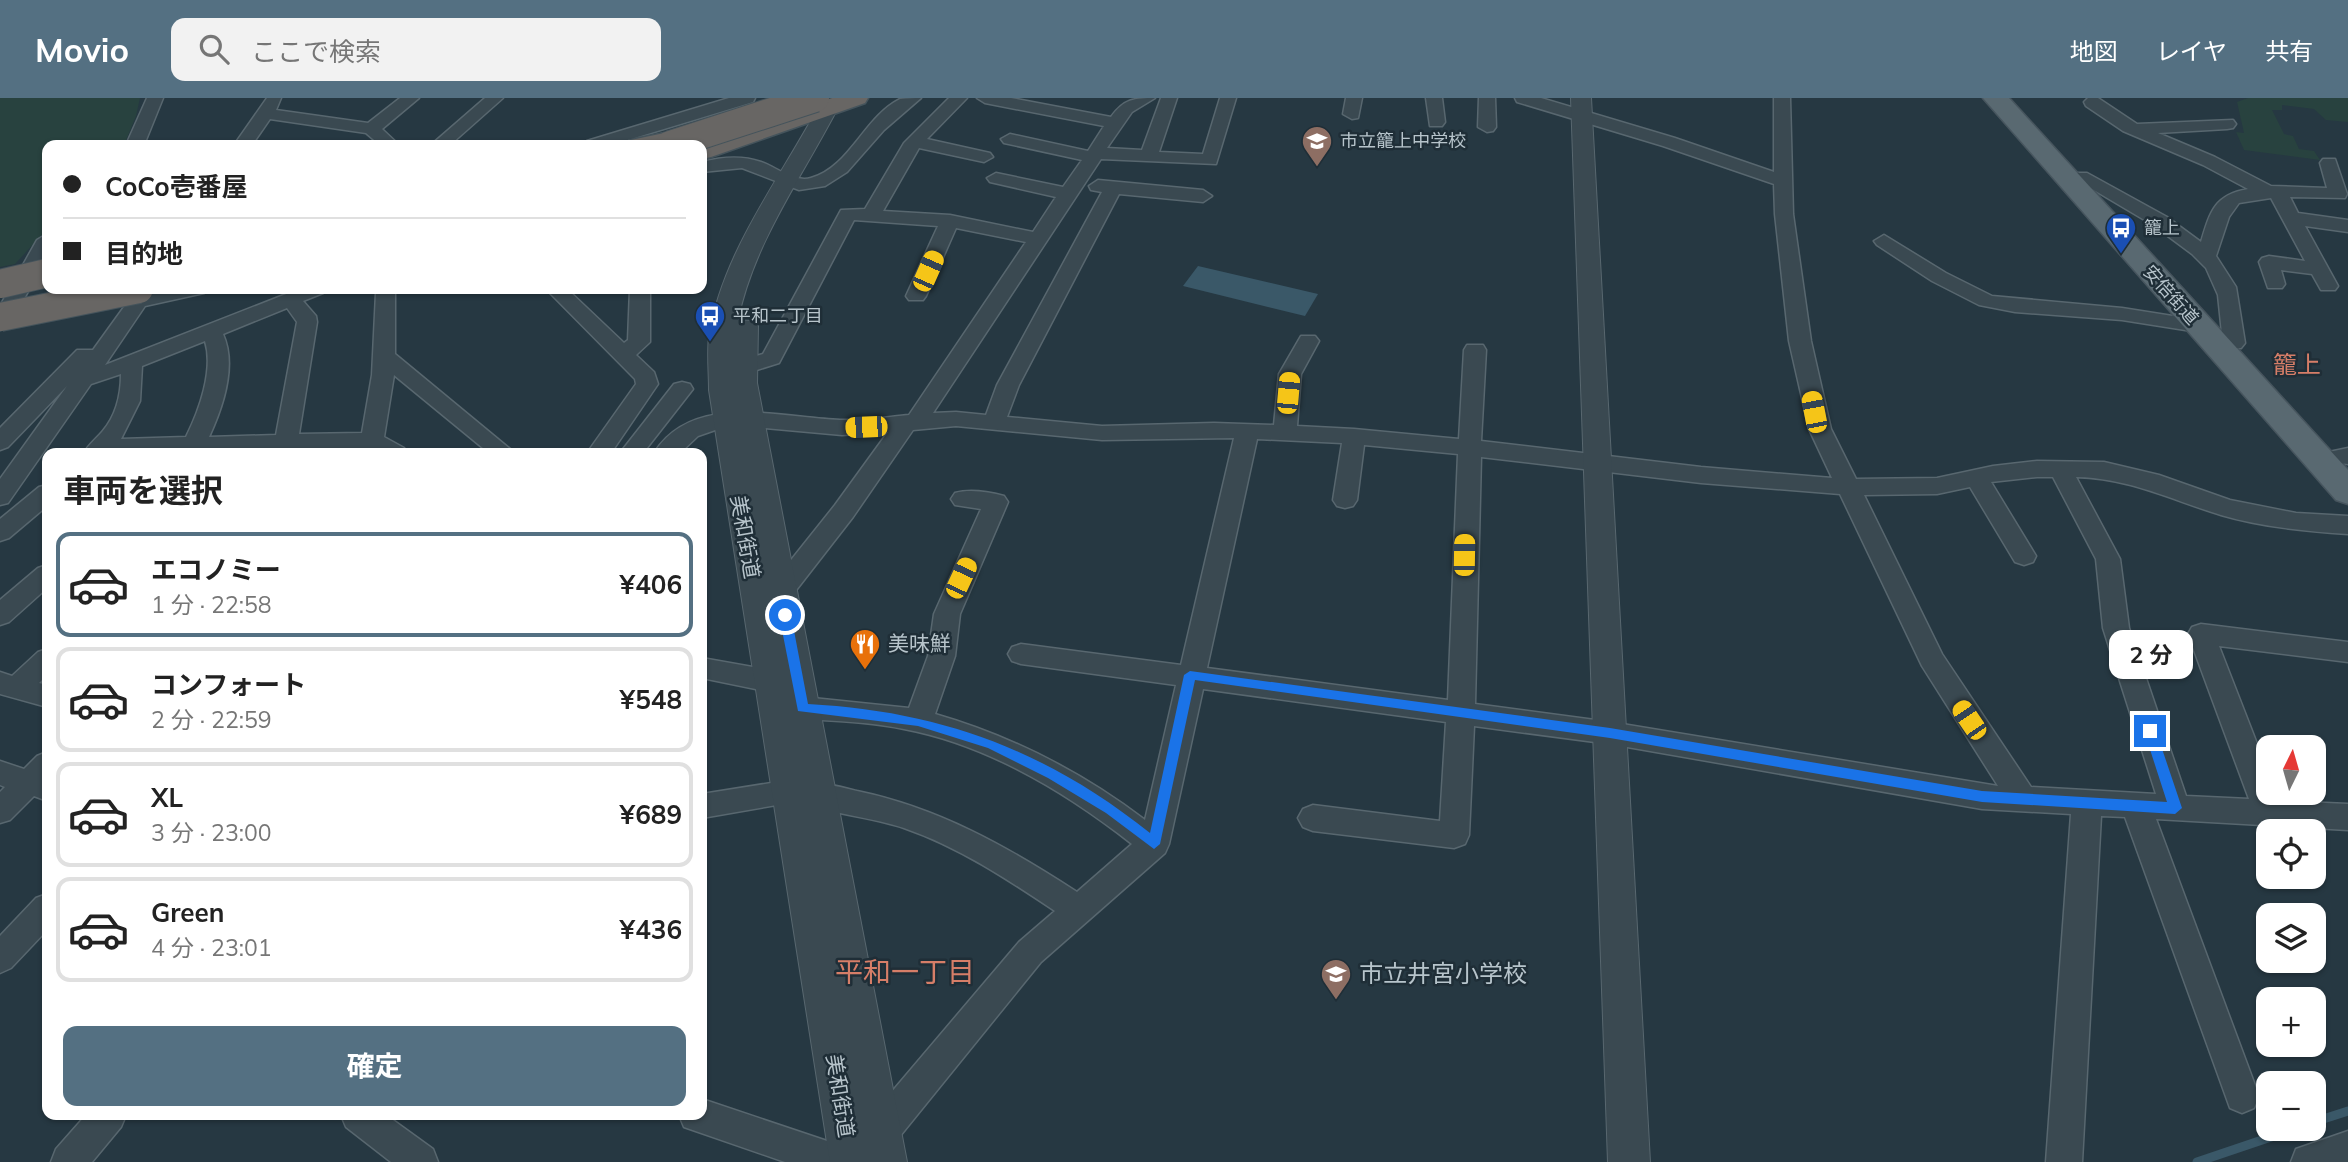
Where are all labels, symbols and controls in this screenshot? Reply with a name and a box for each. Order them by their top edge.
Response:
search box [171,18,661,81]
text: Movio [35,29,129,70]
icon: search [195,30,233,68]
text: ここで検索 [251,35,381,68]
text: 地図 [2070,36,2118,66]
text: レイヤ [2156,36,2227,66]
text: 共有 [2265,36,2313,66]
school or university icon: 市立籠上中学校 [1300,124,1334,168]
place label: 市立籠上中学校 [1340,129,1466,152]
text: CoCo壱番屋 [105,170,248,203]
bus stop icon: 籠上 [2104,211,2138,255]
place label: 籠上 [2144,216,2180,239]
text: 目的地 [105,237,183,270]
car [910,248,947,294]
street label: 安倍街道 [2139,260,2204,329]
bus stop icon: 平和二丁目 [693,299,727,343]
place label: 平和二丁目 [733,304,823,327]
district label: 籠上 [2273,349,2321,379]
car [1276,371,1301,415]
car [1800,389,1829,435]
car [845,416,888,438]
text: 車両を選択 [63,470,223,510]
street label: 美和街道 [726,493,766,580]
car [1454,534,1475,576]
icon: car [67,553,130,616]
text: エコノミー [151,553,281,586]
car [943,555,980,601]
text: ¥406 [620,568,682,601]
text: 1 分 · 22:58 [151,590,272,619]
route start [769,599,801,631]
restaurant icon: 美味鮮 [848,627,882,671]
place label: 美味鮮 [888,630,951,656]
callout: 2 分 [2108,630,2192,678]
text: 2 分 [2129,640,2173,669]
icon: car [67,668,130,731]
text: コンフォート [151,668,306,701]
text: ¥548 [620,683,682,716]
car [1949,697,1990,743]
text: 2 分 · 22:59 [151,705,272,734]
route end [2134,715,2166,747]
north arrow [2256,735,2326,805]
map controls [2256,735,2326,1141]
text: XL [151,781,183,814]
icon: car [67,783,130,846]
text: ¥689 [620,798,682,831]
text: 3 分 · 23:00 [151,818,272,847]
button: locate [2256,819,2326,889]
text: Green [151,896,224,929]
icon: car [67,898,130,961]
button: layers [2256,903,2326,973]
text: ¥436 [620,913,682,946]
text: 4 分 · 23:01 [151,933,272,962]
district label: 平和一丁目 [835,954,975,989]
school or university icon: 市立井宮小学校 [1319,957,1353,1001]
place label: 市立井宮小学校 [1359,958,1527,988]
button: + [2256,987,2326,1057]
button: 確定 [63,1026,686,1106]
street label: 美和街道 [822,1052,860,1139]
button: − [2256,1071,2326,1141]

